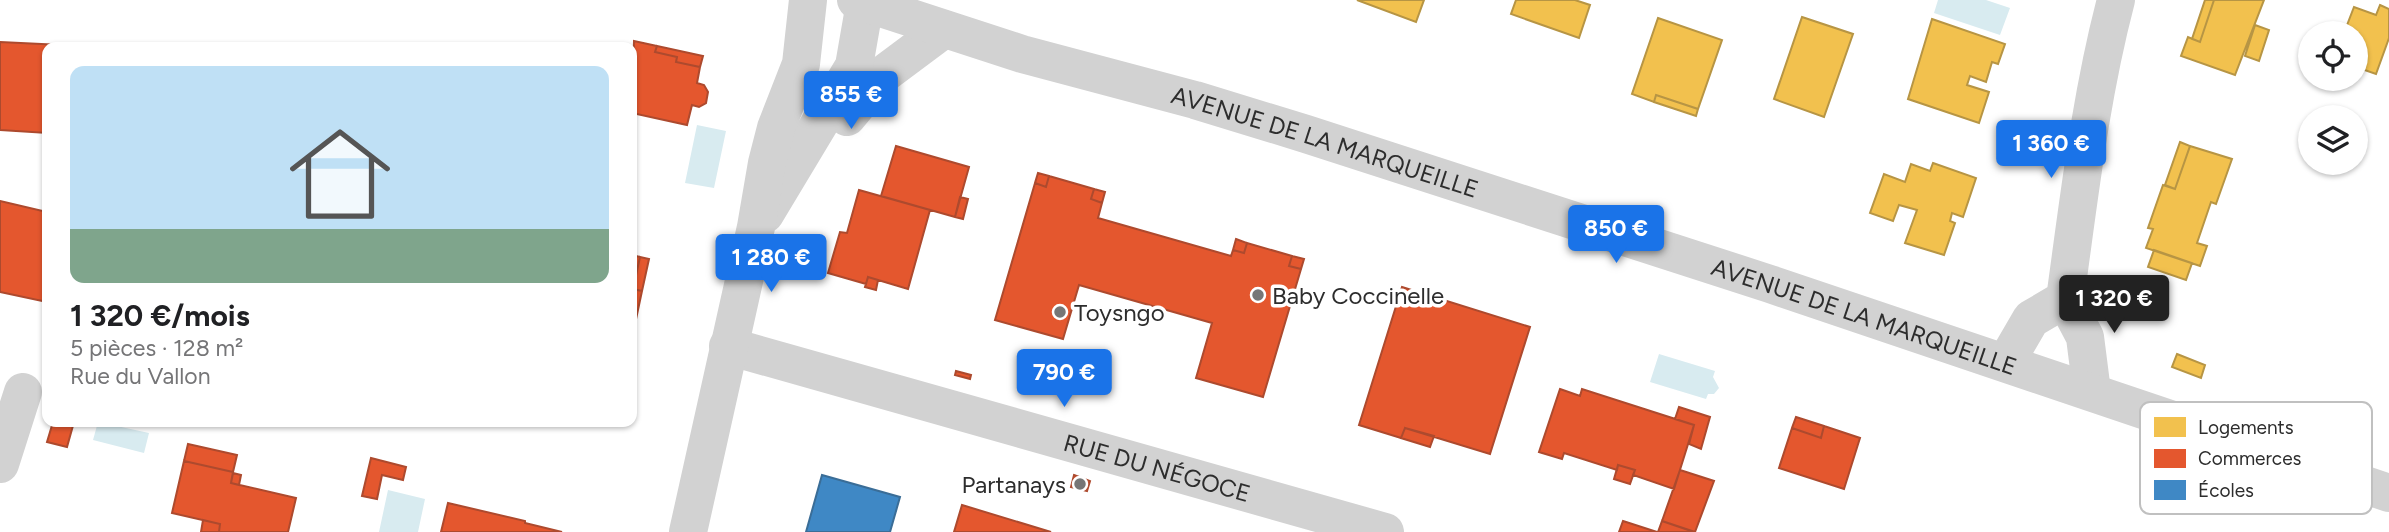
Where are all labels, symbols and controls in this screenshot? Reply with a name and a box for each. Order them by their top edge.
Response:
map controls [2298,21,2368,175]
button: locate [2298,21,2368,91]
pin: 855 € [802,72,900,131]
text: 855 € [820,80,882,108]
street label: AVENUE DE LA MARQUEILLE [1168,80,1482,203]
button: layers [2298,105,2368,175]
icon: home [277,111,403,237]
pin: 1 360 € [1986,120,2116,180]
text: 1 360 € [2012,129,2090,157]
pin: 850 € [1567,205,1665,265]
text: 850 € [1584,214,1648,242]
pin: 1 280 € [706,234,836,294]
text: 1 280 € [732,243,810,271]
street label: AVENUE DE LA MARQUEILLE [1708,252,2021,381]
pin: 1 320 € [2049,276,2179,335]
place label: Baby Coccinelle [1272,281,1444,310]
text: 1 320 € [2075,284,2153,312]
marker: Baby Coccinelle [1250,287,1266,303]
text: 1 320 €/mois [70,297,250,334]
place label: Toysngo [1074,298,1165,327]
marker: Toysngo [1052,304,1068,320]
text: 5 pièces · 128 m² [70,334,243,362]
pin: 790 € [1015,350,1113,409]
text: 790 € [1033,358,1095,386]
text: Rue du Vallon [70,362,211,390]
legend [2140,402,2372,514]
text: Logements [2198,416,2294,439]
street label: RUE DU NÉGOCE [1060,427,1254,508]
text: Commerces [2198,447,2302,470]
place label: Partanays [961,470,1066,499]
marker: Partanays [1072,476,1088,492]
text: Écoles [2198,479,2254,502]

